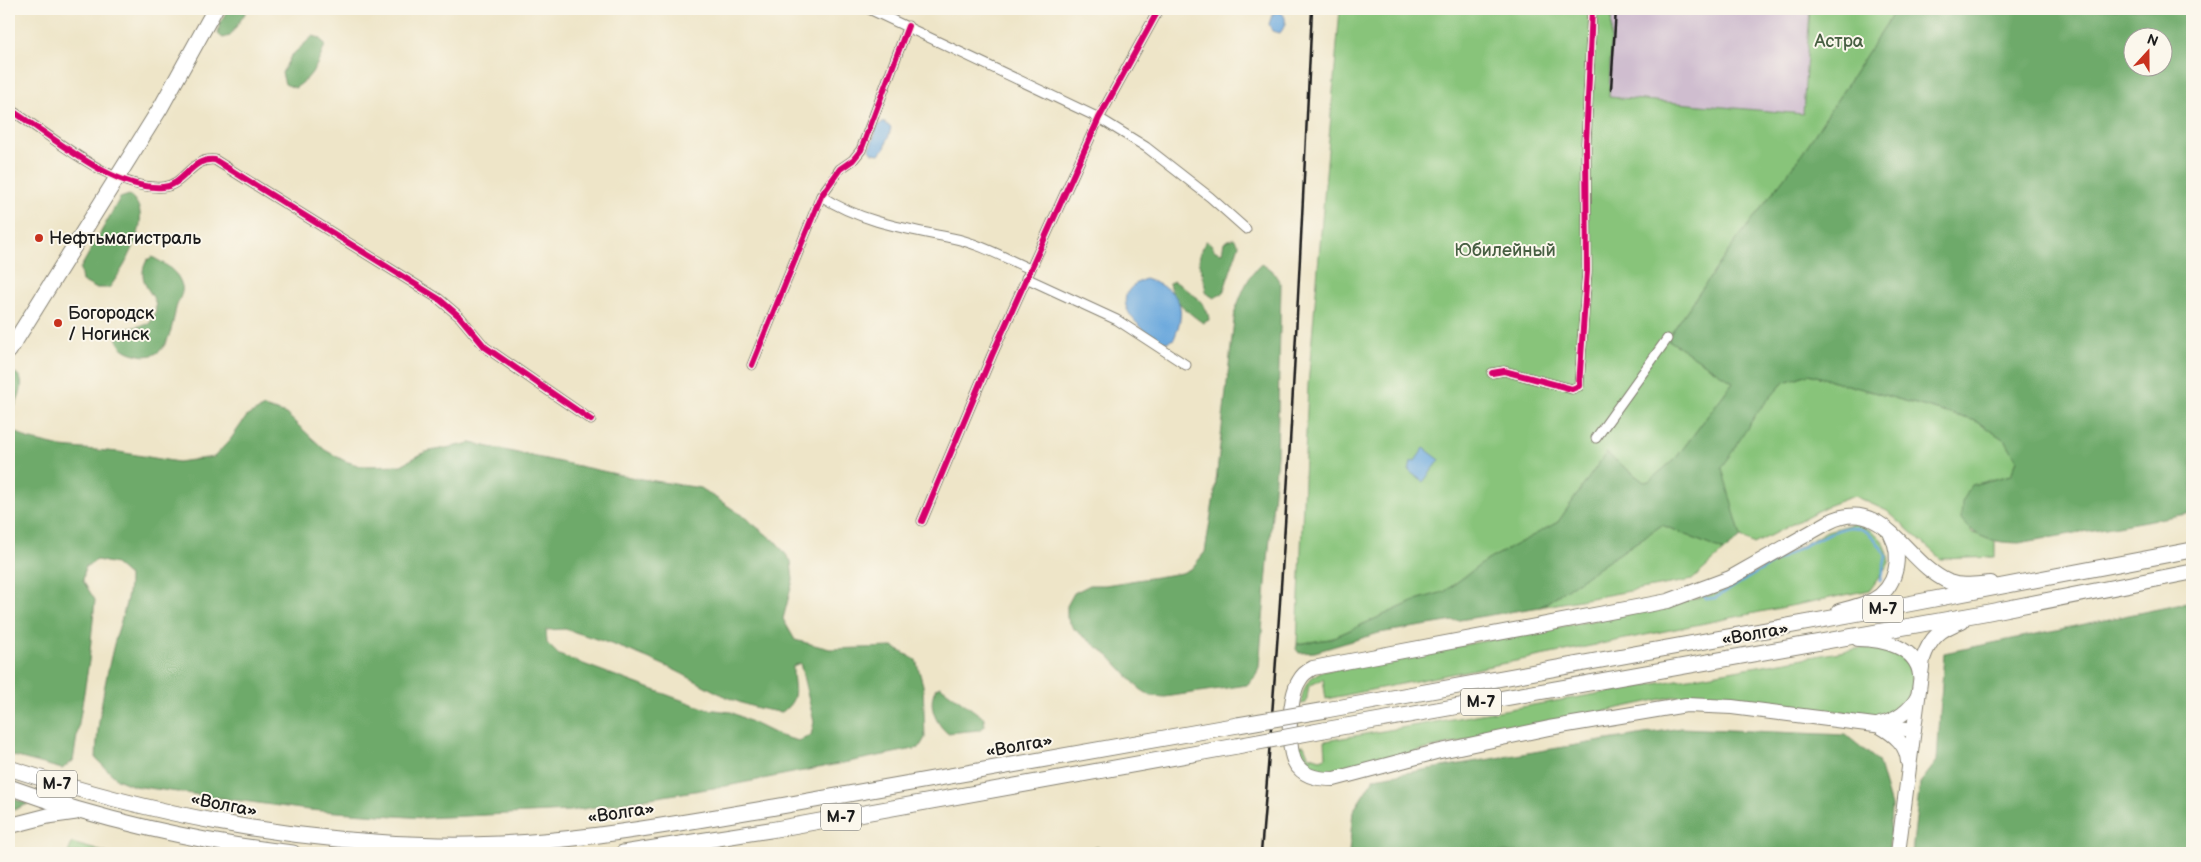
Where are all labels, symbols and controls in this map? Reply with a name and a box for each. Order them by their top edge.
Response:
north arrow [2124,28,2174,78]
park label: Астра [1814,31,1864,52]
text: N [2145,31,2160,50]
place label: Нефтьмагистраль [49,228,201,249]
marker: Нефтьмагистраль [33,232,45,244]
park label: Юбилейный [1454,240,1556,261]
place label: Богородск / Ногинск [68,303,155,345]
marker: Богородск / Ногинск [52,317,64,329]
road number: М-7 [1863,596,1903,622]
street label: «Волга» [1720,618,1790,650]
road number: М-7 [1461,689,1501,716]
street label: «Волга» [984,730,1054,762]
road number: М-7 [37,771,77,798]
street label: «Волга» [189,788,259,822]
street label: «Волга» [586,798,656,828]
road number: М-7 [821,804,861,830]

